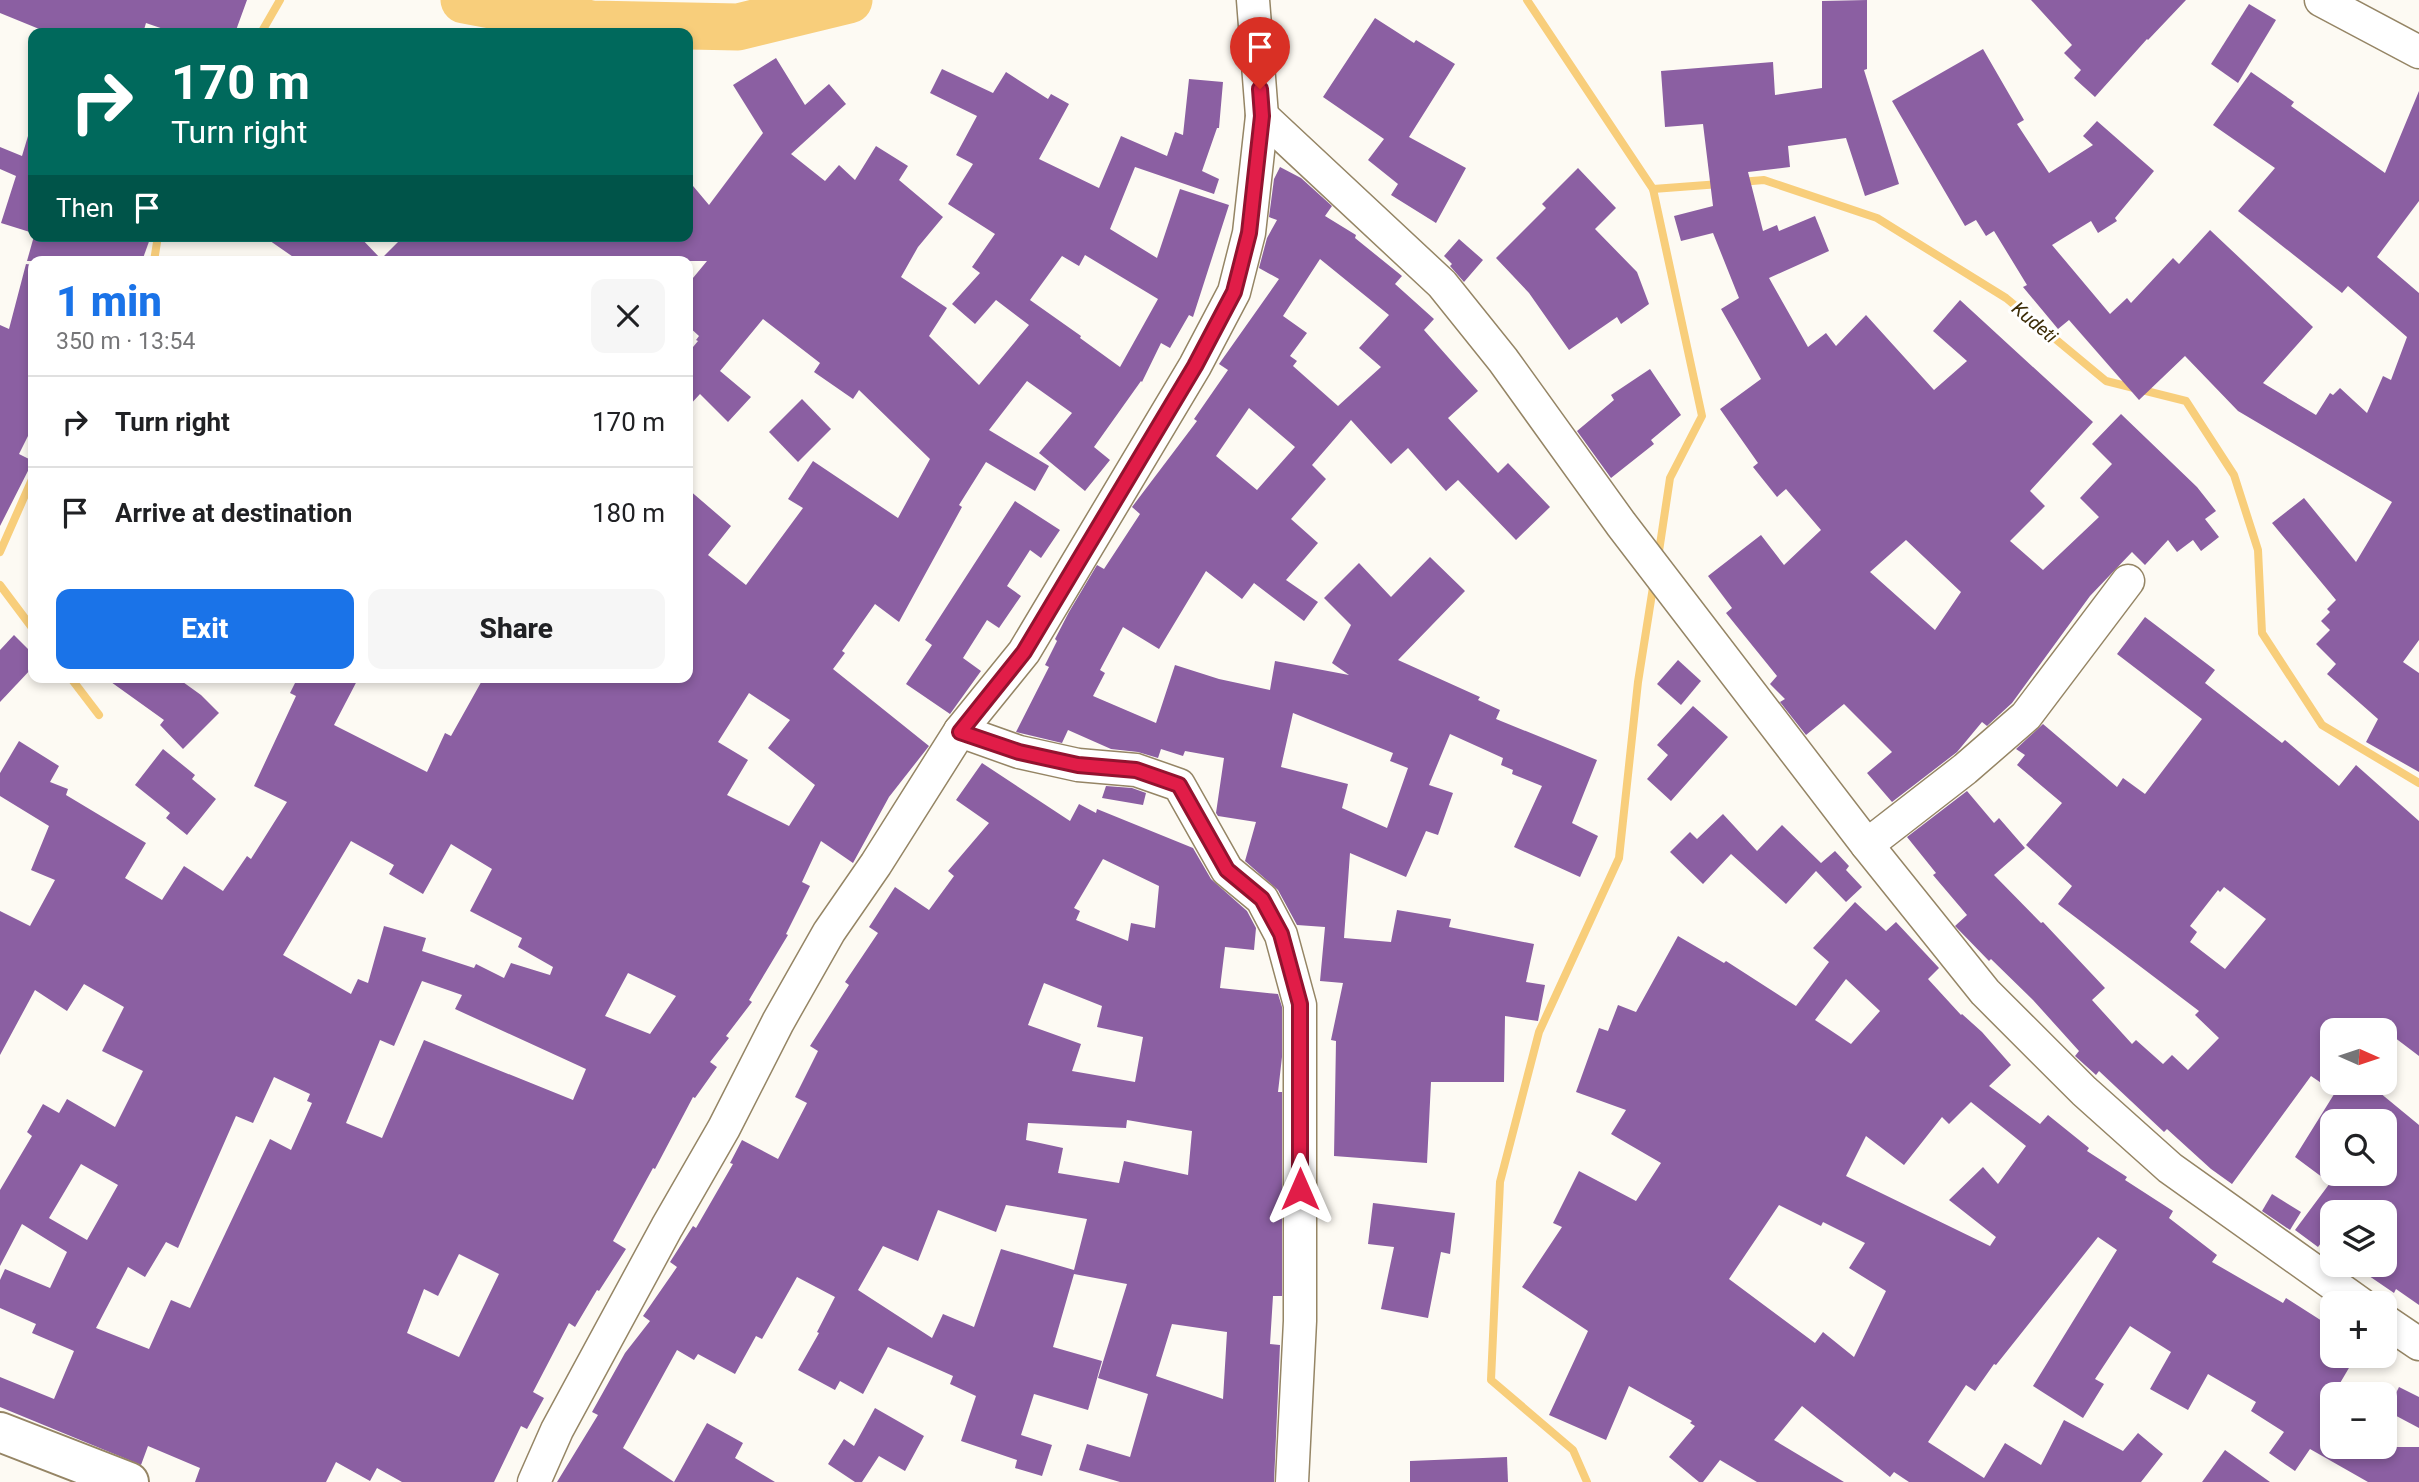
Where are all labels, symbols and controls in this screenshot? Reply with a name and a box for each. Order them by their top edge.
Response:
pin [1230,17,1290,89]
icon: arrive [1241,28,1279,66]
text: 170 m [171,54,310,111]
icon: right [56,56,147,147]
text: Turn right [171,113,307,151]
icon: arrive [128,189,166,227]
text: Then [56,193,114,223]
text: 1 min [56,277,162,326]
button: close [591,279,665,353]
water label: Kudeti [2007,297,2062,348]
text: 350 m · 13:54 [56,328,195,355]
icon: right [56,403,94,441]
text: Turn right [115,407,230,437]
text: 170 m [592,407,665,437]
icon: arrive [56,494,94,532]
text: Arrive at destination [115,498,352,528]
text: 180 m [592,498,665,528]
button: Exit [56,589,354,669]
button: Share [368,589,665,669]
north arrow [2320,1018,2398,1096]
map controls [2320,1018,2397,1459]
button: search [2320,1109,2397,1186]
position arrow [1263,1152,1337,1226]
button: layers [2320,1200,2397,1277]
button: + [2320,1291,2397,1368]
button: − [2320,1382,2397,1459]

